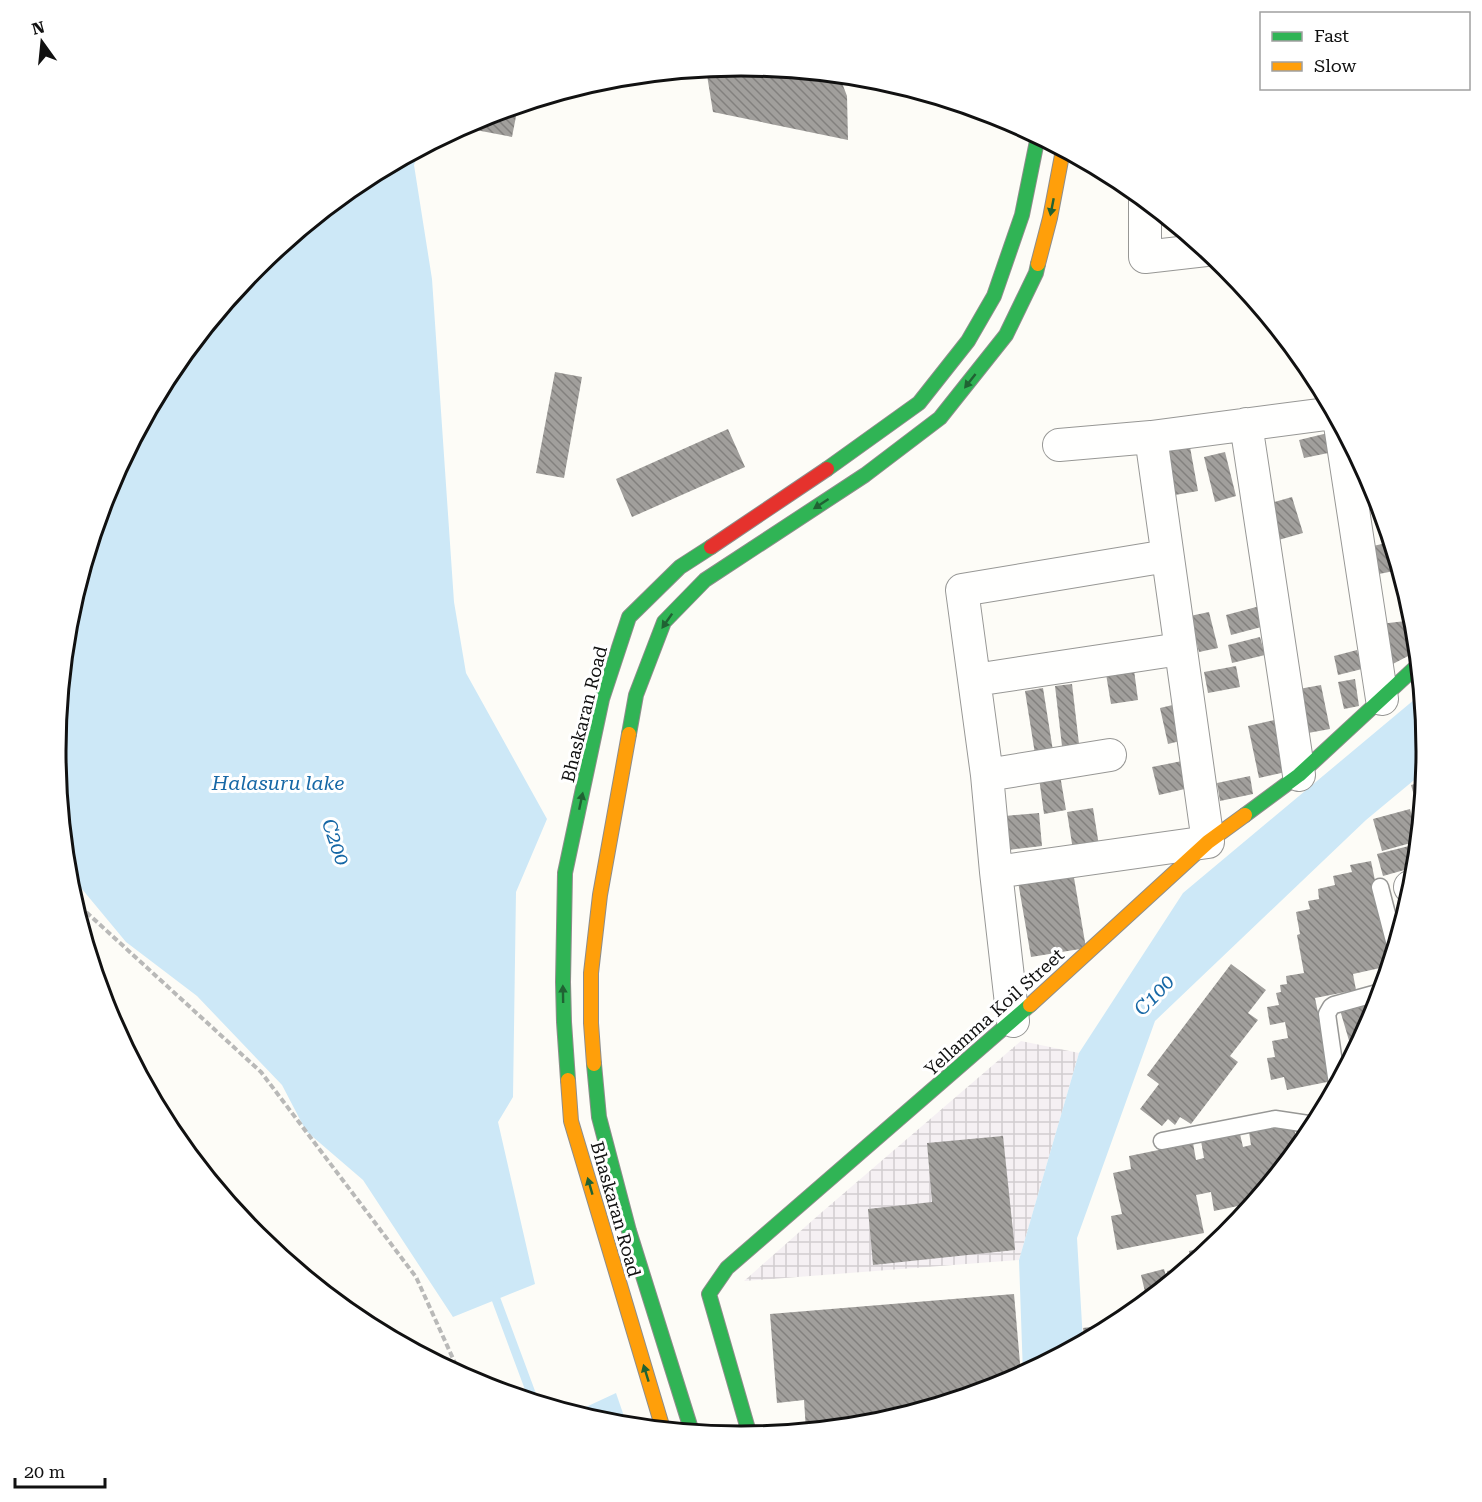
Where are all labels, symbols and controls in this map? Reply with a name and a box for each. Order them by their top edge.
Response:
north arrow [12,12,72,72]
legend [1260,12,1470,90]
text: N [30,17,47,39]
text: Fast [1314,25,1349,46]
text: Slow [1314,55,1356,76]
one-way arrow [1047,198,1056,217]
one-way arrow [965,373,977,388]
one-way arrow [813,498,829,509]
one-way arrow [661,613,673,629]
street label: Bhaskaran Road [557,643,611,784]
water label: Halasuru lake [211,771,344,795]
one-way arrow [576,791,586,810]
water label: C200 [317,816,355,868]
street label: Yellamma Koil Street [920,944,1068,1080]
water label: C100 [1129,970,1179,1020]
one-way arrow [559,985,568,1004]
street label: Bhaskaran Road [587,1139,645,1280]
one-way arrow [585,1177,594,1195]
one-way arrow [641,1364,650,1382]
scale bar [15,1451,105,1489]
text: 20 m [24,1461,65,1482]

